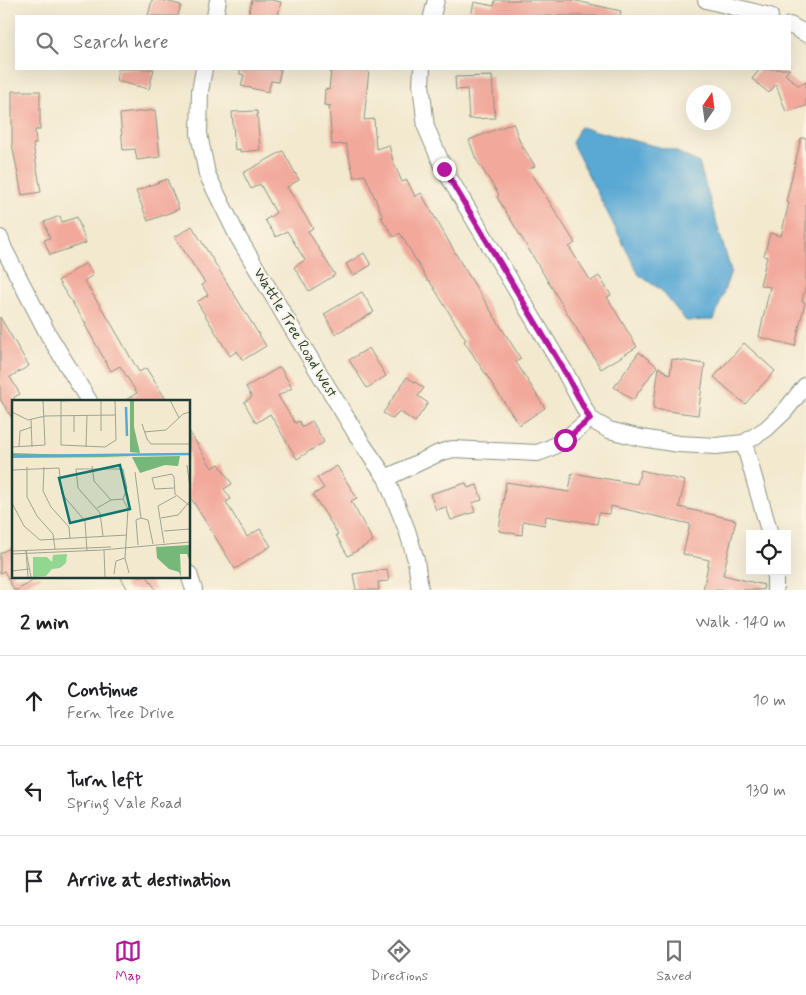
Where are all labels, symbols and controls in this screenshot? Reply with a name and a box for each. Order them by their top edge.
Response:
search box [15,15,791,70]
icon: search [33,29,61,57]
text: Search here [73,30,169,55]
north arrow [686,85,731,130]
route end [433,158,456,181]
street label: Wattle Tree Road West [248,264,342,402]
inset map [12,400,190,578]
route start [554,429,577,452]
map controls [746,530,791,575]
button: locate [746,530,791,575]
text: 2 min [20,609,69,637]
text: Walk · 140 m [696,612,786,633]
text: Continue [67,678,138,703]
icon: ahead [20,687,48,715]
text: 10 m [753,690,786,711]
text: Fern Tree Drive [67,703,174,724]
text: Turn left [67,768,143,793]
icon: left [20,777,48,805]
text: 130 m [745,780,786,801]
text: Spring Vale Road [67,793,182,814]
icon: arrive [20,867,48,895]
text: Arrive at destination [67,868,231,893]
tab: Map [114,937,142,985]
tab: Directions [371,937,428,985]
tab: Saved [656,937,692,985]

